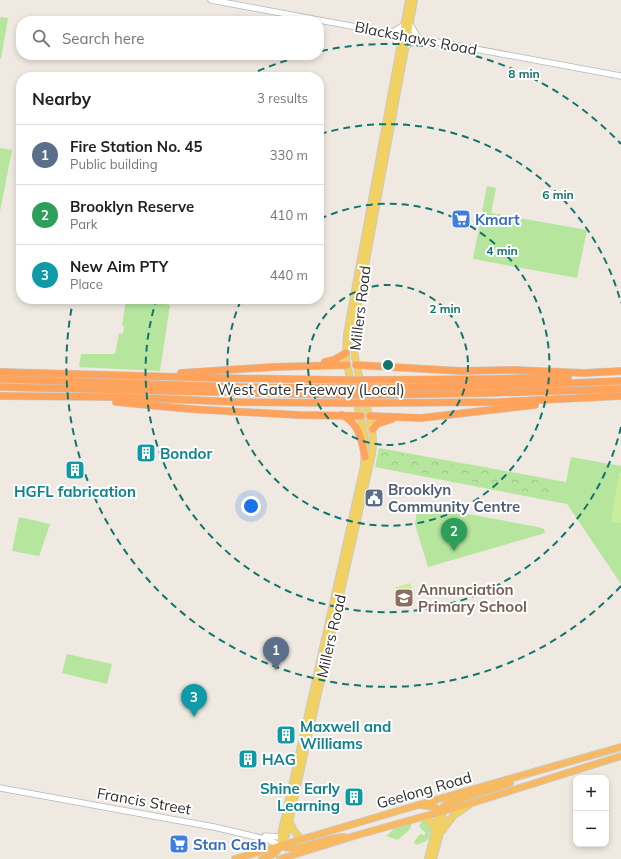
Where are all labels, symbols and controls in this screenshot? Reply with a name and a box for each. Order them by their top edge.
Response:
search box [16,16,324,60]
street label: Blackshaws Road [353,17,479,59]
icon: search [30,27,52,49]
text: Search here [62,29,144,48]
text: 8 min [508,66,540,81]
text: Nearby [32,88,91,109]
text: 3 results [257,90,308,106]
text: Fire Station No. 45 [70,137,203,156]
text: 1 [41,147,49,163]
text: 330 m [270,147,308,163]
text: Public building [70,156,158,172]
text: 6 min [542,187,574,202]
text: Brooklyn Reserve [70,197,194,216]
text: 2 [41,207,49,223]
text: 410 m [270,207,308,223]
supermarket icon: Kmart [450,208,472,230]
place label: Kmart [475,210,520,229]
text: Park [70,216,97,232]
text: 4 min [486,243,518,258]
text: New Aim PTY [70,257,168,276]
street label: Millers Road [345,265,375,351]
text: 3 [41,267,49,283]
text: 440 m [270,267,308,283]
text: Place [70,276,103,292]
text: 2 min [429,301,461,316]
centre of rings [381,358,395,372]
street label: West Gate Freeway (Local) [217,380,405,399]
building icon: Bondor [135,442,157,464]
place label: Bondor [160,444,212,463]
building icon: HGFL fabrication [64,459,86,481]
place label: Brooklyn Community Centre [388,480,520,516]
place label: HGFL fabrication [14,482,136,501]
public building icon: Brooklyn Community Centre [363,487,385,509]
your location [241,496,261,516]
pin: 2 [441,518,467,551]
place label: Annunciation Primary School [418,580,527,616]
school or university icon: Annunciation Primary School [393,587,415,609]
street label: Millers Road [312,592,350,680]
pin: 1 [263,637,289,670]
pin: 3 [181,684,207,717]
place label: Maxwell and Williams [300,717,391,753]
building icon: Maxwell and Williams [275,724,297,746]
building icon: HAG [237,748,259,770]
place label: HAG [262,750,296,769]
street label: Geelong Road [374,767,474,813]
map controls [573,775,609,847]
button: + [573,775,609,811]
place label: Shine Early Learning [260,779,341,815]
street label: Francis Street [95,783,193,819]
building icon: Shine Early Learning [343,786,365,808]
button: − [573,811,609,847]
supermarket icon: Stan Cash [168,833,190,855]
place label: Stan Cash [193,835,267,854]

